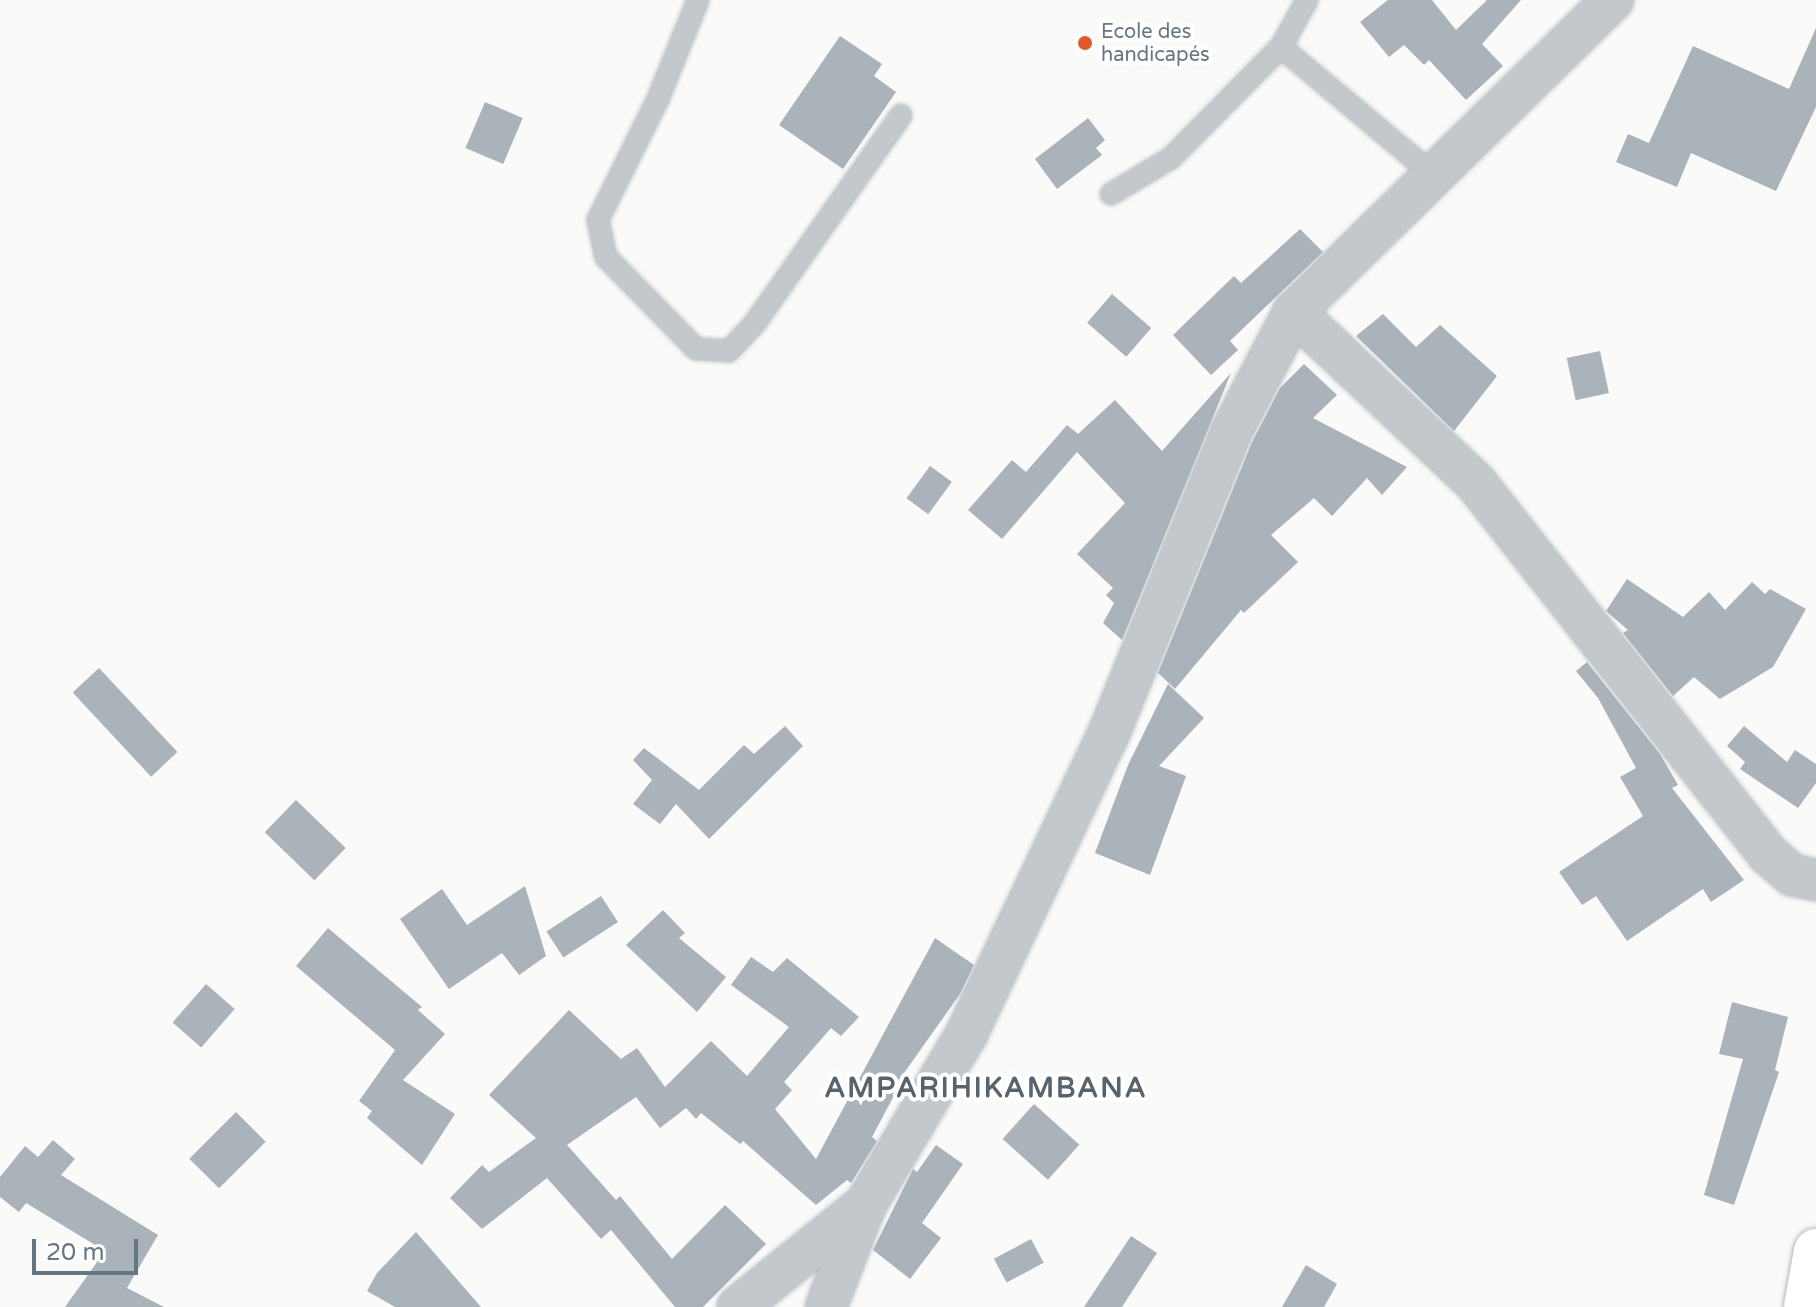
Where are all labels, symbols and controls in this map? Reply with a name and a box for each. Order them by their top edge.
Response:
place label: Ecole des handicapés [1101,20,1210,67]
marker: Ecole des handicapés [1076,34,1094,52]
district label: AMPARIHIKAMBANA [824,1071,1148,1105]
scale bar [36,1223,142,1273]
text: 20 m [46,1238,104,1267]

